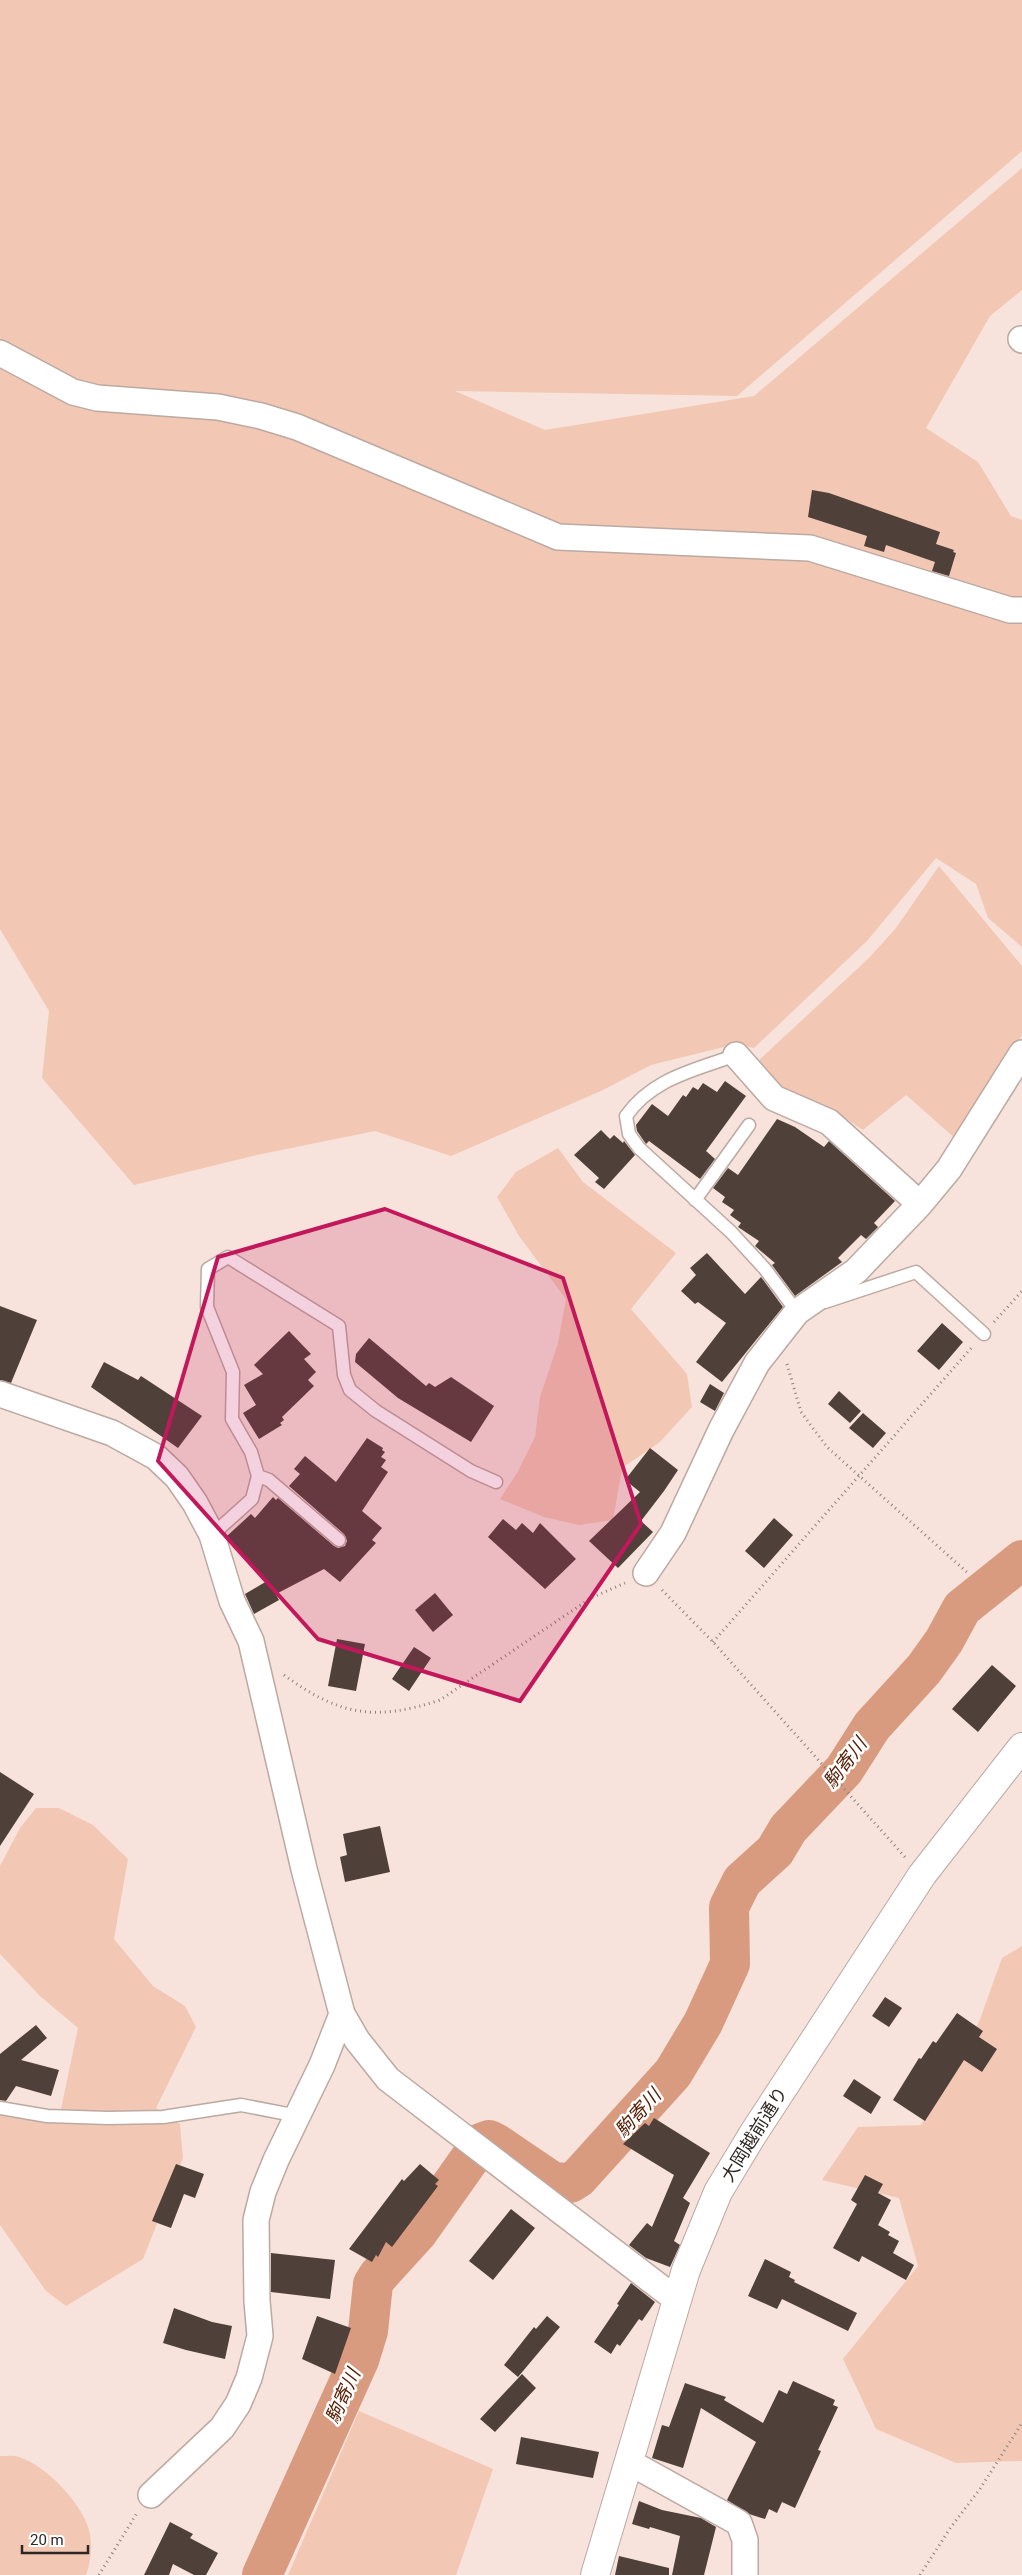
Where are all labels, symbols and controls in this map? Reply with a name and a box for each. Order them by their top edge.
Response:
water label: 駒寄川 [819,1732,873,1793]
water label: 駒寄川 [610,2083,667,2142]
street label: 大岡越前通り [716,2083,792,2185]
water label: 駒寄川 [321,2363,366,2427]
scale bar [22,2522,89,2554]
text: 20 m [30,2531,64,2549]

